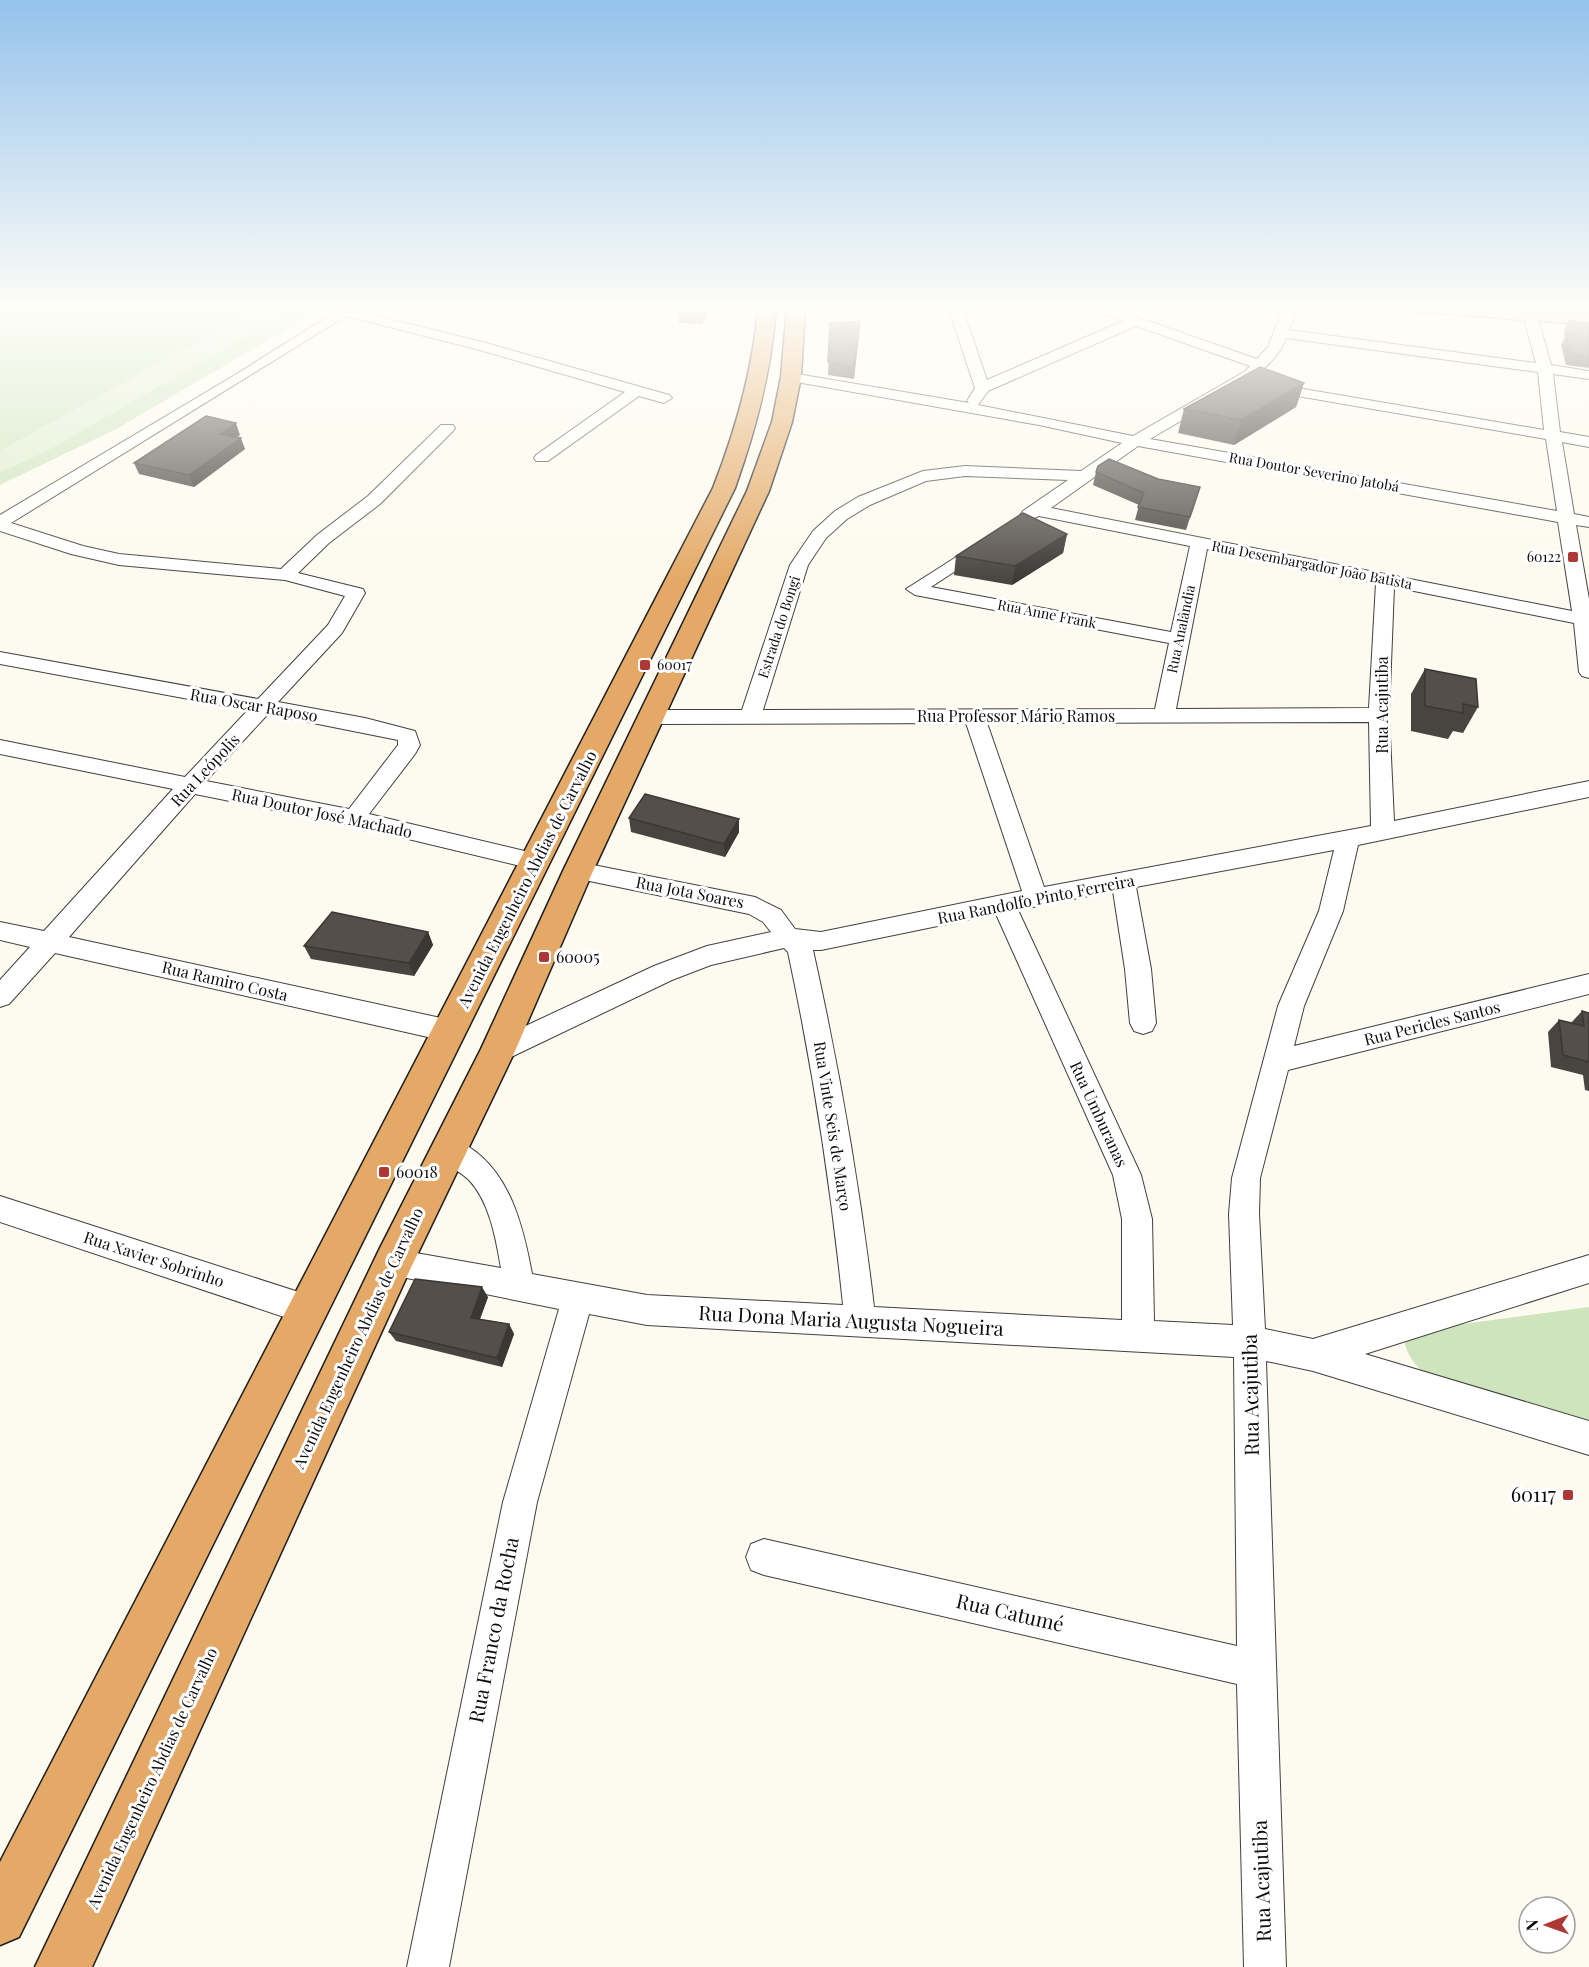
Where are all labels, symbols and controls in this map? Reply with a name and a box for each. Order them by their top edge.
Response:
street label: Rua Doutor Severino Jatobá [1228,447,1401,496]
street label: Rua Desembargador João Batista [1210,536,1414,593]
place label: 60122 [1527,547,1561,566]
marker: 60122 [1566,550,1580,564]
street label: Estrada do Bongi [753,573,804,681]
street label: Rua Analândia [1162,583,1199,675]
street label: Rua Anne Frank [996,595,1098,632]
place label: 60017 [657,655,692,674]
street label: Rua Acajutiba [1371,656,1392,754]
marker: 60017 [638,658,652,672]
street label: Rua Oscar Raposo [189,683,320,726]
street label: Rua Professor Mário Ramos [917,705,1115,726]
street label: Rua Leópolis [166,729,244,810]
street label: Avenida Engenheiro Abdias de Carvalho [452,747,601,1012]
street label: Rua Doutor José Machado [230,783,415,842]
street label: Rua Randolfo Pinto Ferreira [936,869,1136,928]
street label: Rua Jota Soares [634,871,746,912]
place label: 60005 [556,946,600,967]
marker: 60005 [537,950,551,964]
street label: Rua Ramiro Costa [160,956,290,1005]
street label: Rua Pericles Santos [1362,995,1502,1050]
street label: Rua Vinte Seis de Março [810,1040,857,1213]
street label: Rua Umburanas [1066,1058,1133,1170]
place label: 60018 [396,1161,438,1182]
marker: 60018 [377,1165,391,1179]
street label: Avenida Engenheiro Abdias de Carvalho [287,1204,427,1473]
street label: Rua Xavier Sobrinho [81,1226,227,1291]
street label: Rua Dona Maria Augusta Nogueira [698,1298,1004,1341]
street label: Rua Acajutiba [1235,1334,1264,1456]
place label: 60117 [1511,1480,1556,1507]
marker: 60117 [1561,1488,1575,1502]
street label: Rua Franco da Rocha [461,1534,524,1725]
street label: Rua Catumé [954,1586,1067,1637]
street label: Avenida Engenheiro Abdias de Carvalho [81,1644,221,1913]
street label: Rua Acajutiba [1245,1820,1276,1942]
north arrow [1517,1895,1577,1955]
text: N [1521,1919,1542,1931]

